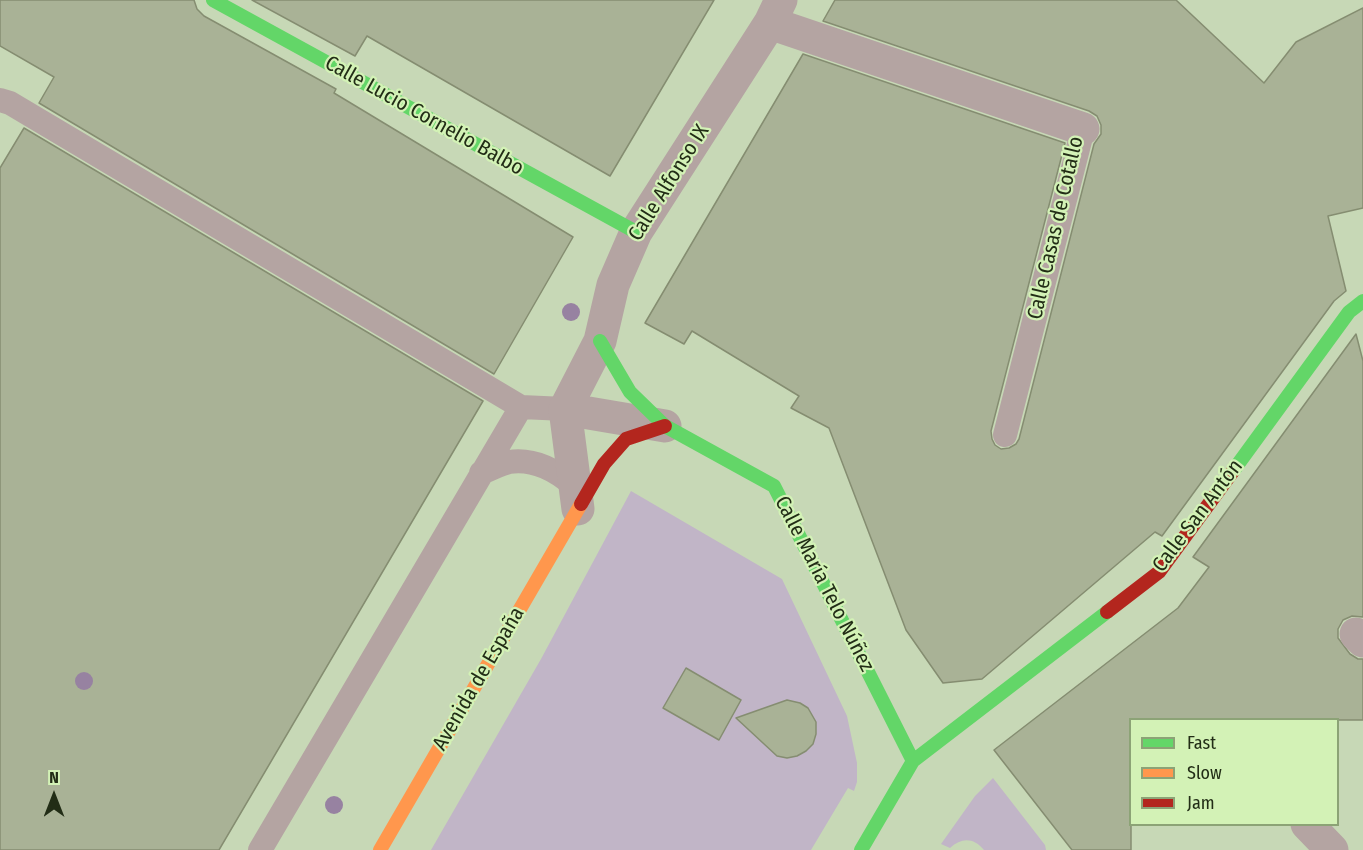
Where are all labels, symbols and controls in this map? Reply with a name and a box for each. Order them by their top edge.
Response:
street label: Calle Lucio Cornelio Balbo [320,51,528,181]
street label: Calle Alfonso IX [623,120,715,246]
street label: Calle Casas de Cotallo [1023,134,1089,322]
street label: Calle San Antón [1148,455,1248,577]
street label: Calle María Telo Núñez [769,492,879,676]
street label: Avenida de España [428,603,530,755]
legend [1129,718,1339,826]
text: Fast [1187,732,1216,754]
text: Slow [1187,762,1222,784]
north arrow [24,766,84,826]
text: N [49,768,59,787]
text: Jam [1187,792,1215,814]

